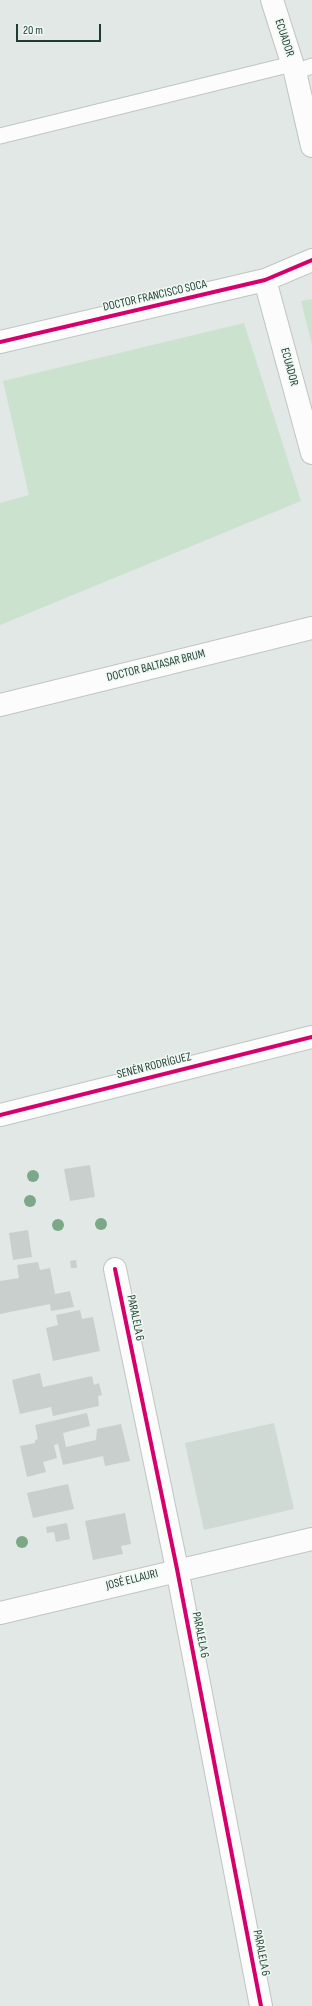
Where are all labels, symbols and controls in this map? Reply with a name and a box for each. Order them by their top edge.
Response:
scale bar [18,16,103,42]
street label: ECUADOR [271,17,297,59]
text: 20 m [23,23,43,38]
street label: DOCTOR FRANCISCO SOCA [102,277,208,315]
street label: ECUADOR [277,346,301,388]
street label: DOCTOR BALTASAR BRUM [105,647,207,685]
street label: SENÉN RODRÍGUEZ [115,1050,193,1082]
street label: PARALELA 6 [123,1294,147,1342]
street label: JOSÉ ELLAURI [104,1567,160,1593]
street label: PARALELA 6 [188,1611,212,1659]
street label: PARALELA 6 [249,1929,273,1977]

